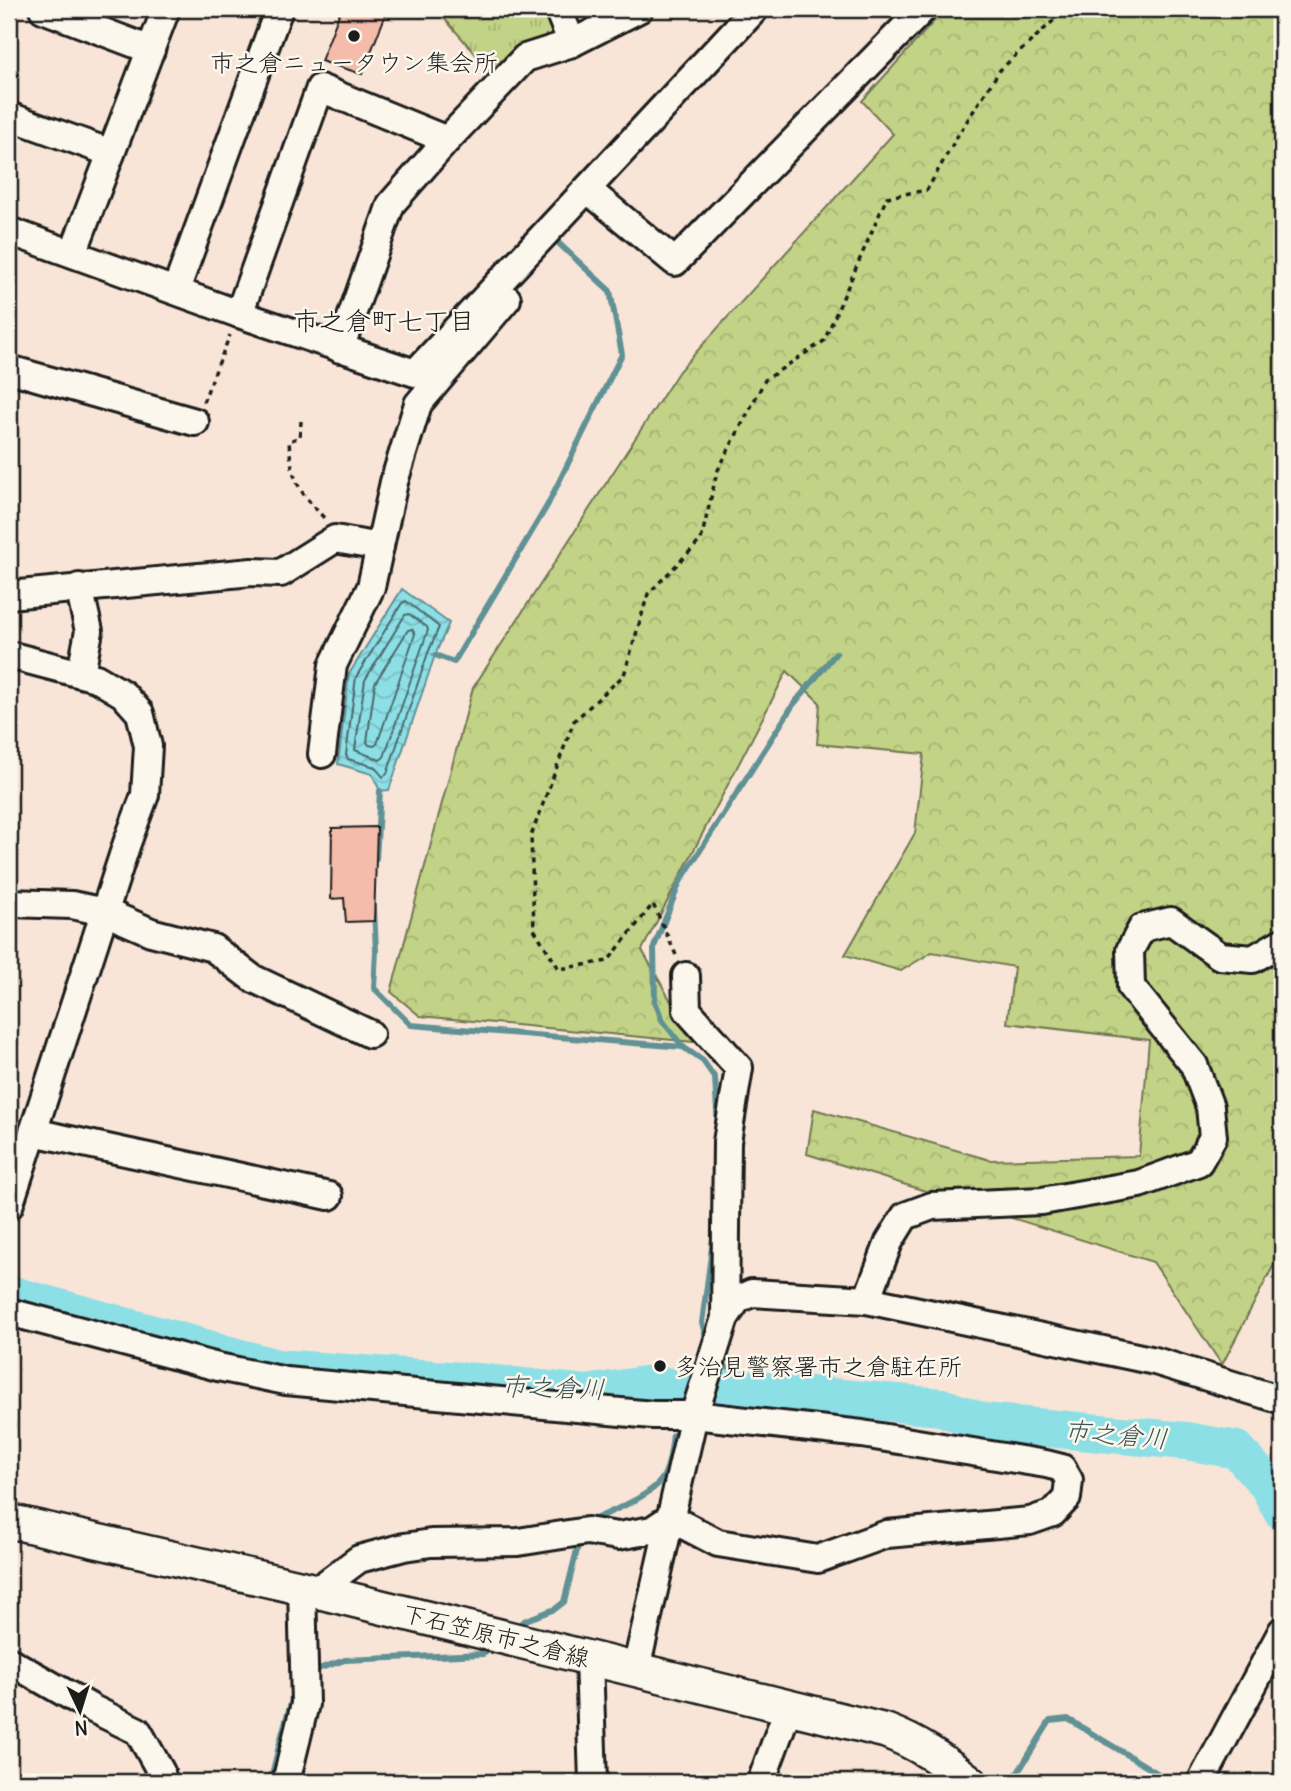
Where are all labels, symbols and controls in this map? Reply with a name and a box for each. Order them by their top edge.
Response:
marker: 市之倉ニュータウン集会所 [346,28,362,44]
place label: 市之倉ニュータウン集会所 [210,47,498,77]
district label: 市之倉町七丁目 [293,304,475,337]
place label: 多治見警察署市之倉駐在所 [674,1351,962,1381]
marker: 多治見警察署市之倉駐在所 [652,1358,668,1374]
water label: 市之倉川 [500,1369,606,1405]
water label: 市之倉川 [1063,1413,1169,1455]
street label: 下石笠原市之倉線 [399,1597,593,1673]
north arrow [46,1676,116,1746]
text: N [74,1716,89,1740]

